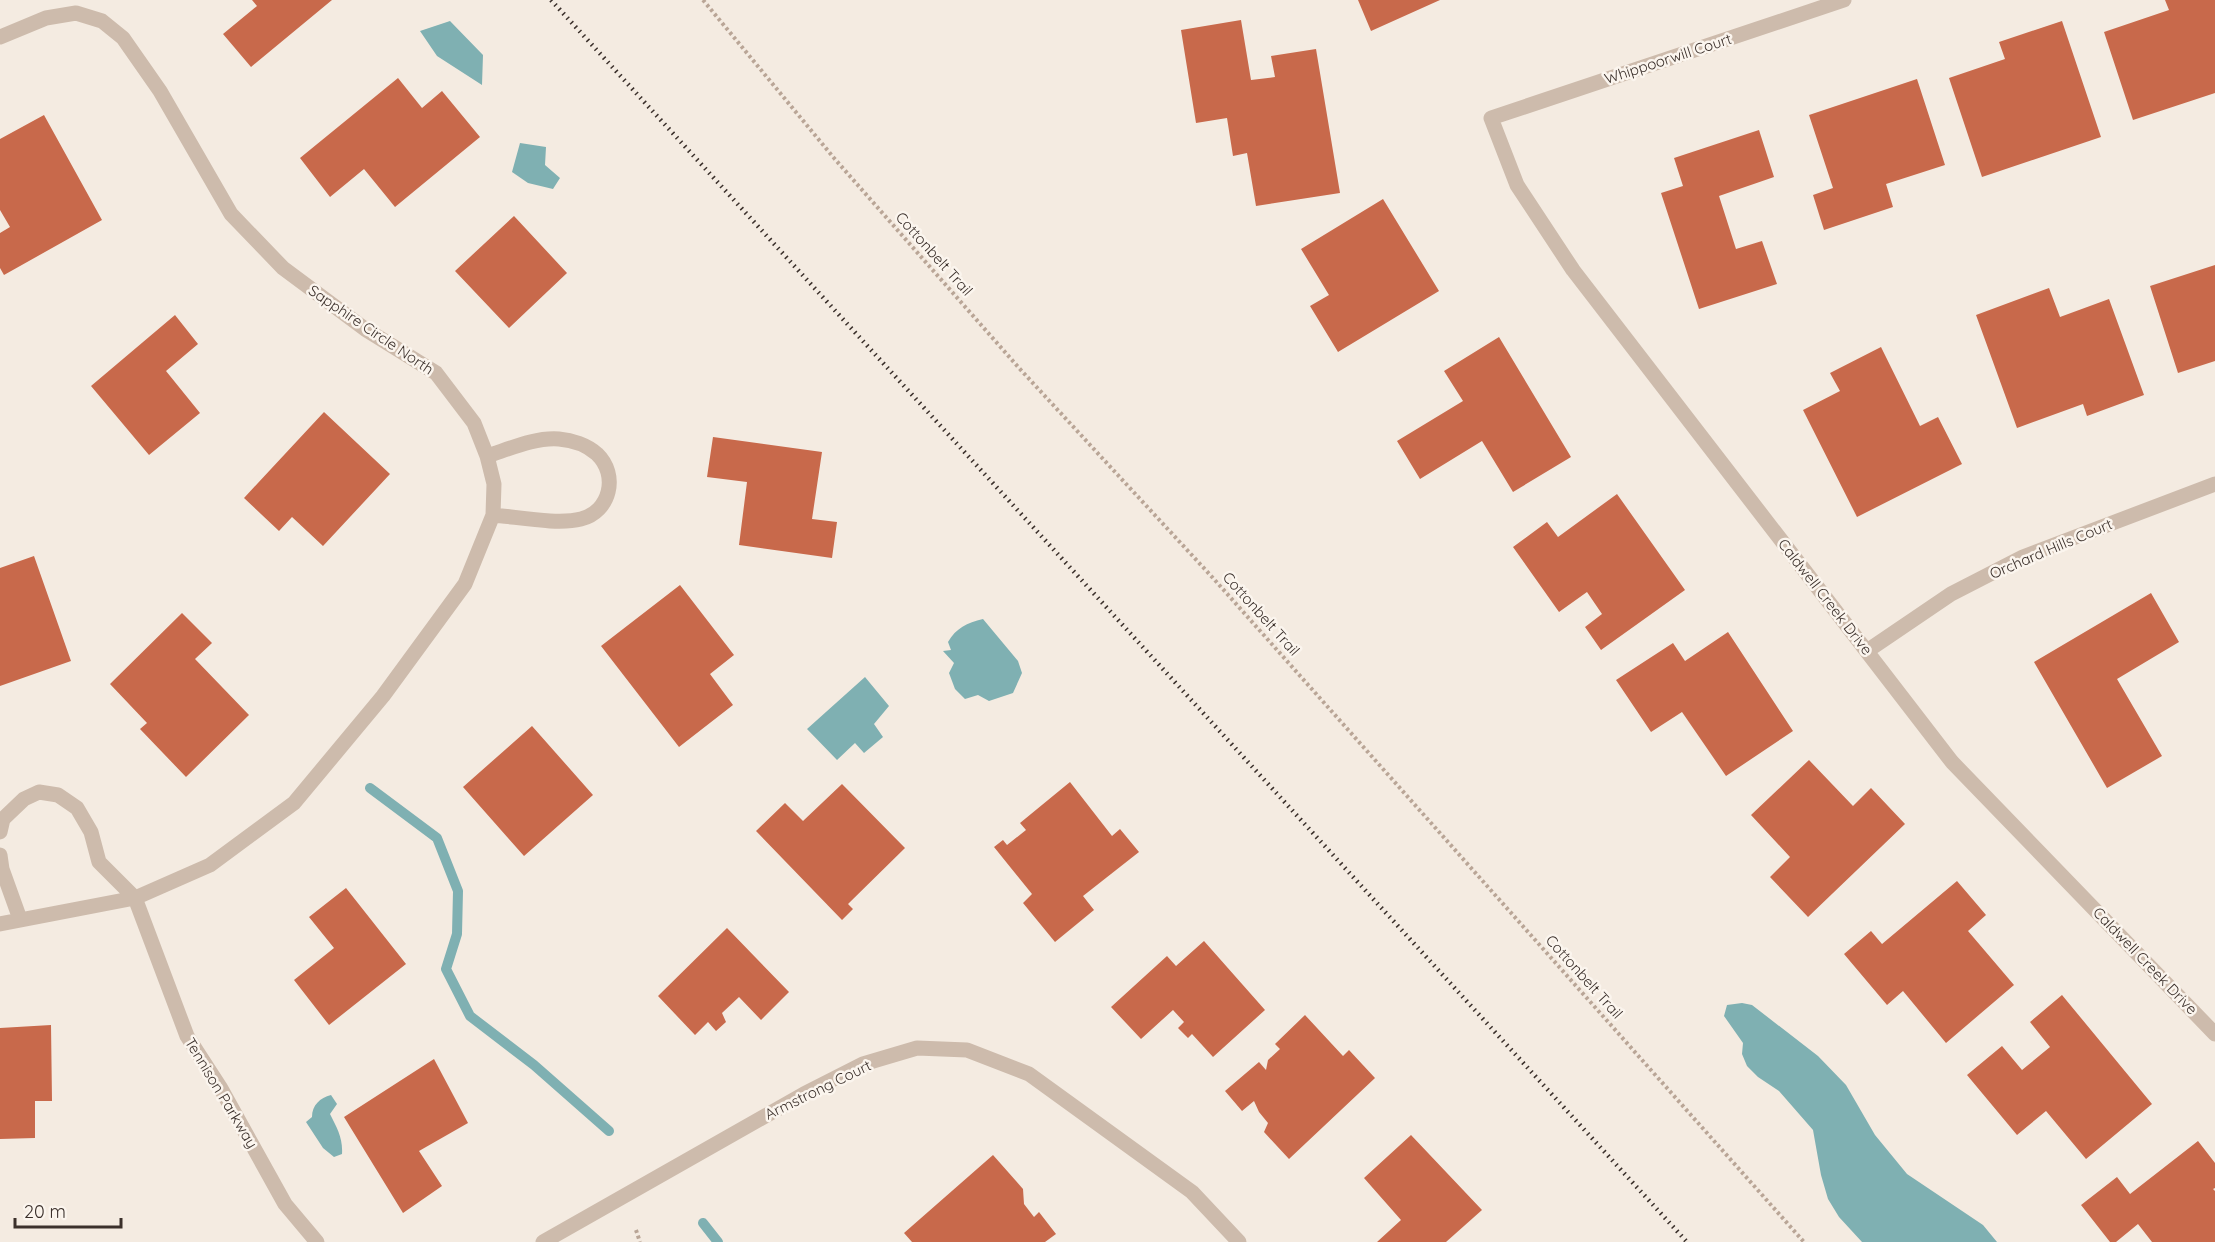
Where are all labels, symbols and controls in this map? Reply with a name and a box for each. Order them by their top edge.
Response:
street label: Whippoorwill Court [1602,29,1734,88]
street label: Cottonbelt Trail [892,208,977,300]
street label: Sapphire Circle North [305,281,437,379]
street label: Orchard Hills Court [1987,514,2115,583]
street label: Caldwell Creek Drive [1774,535,1877,659]
street label: Cottonbelt Trail [1219,568,1304,660]
street label: Caldwell Creek Drive [2089,903,2202,1018]
street label: Cottonbelt Trail [1542,931,1627,1023]
street label: Tennison Parkway [181,1034,262,1152]
street label: Armstrong Court [761,1056,874,1124]
scale bar [15,1191,122,1229]
text: 20 m [24,1200,66,1223]

